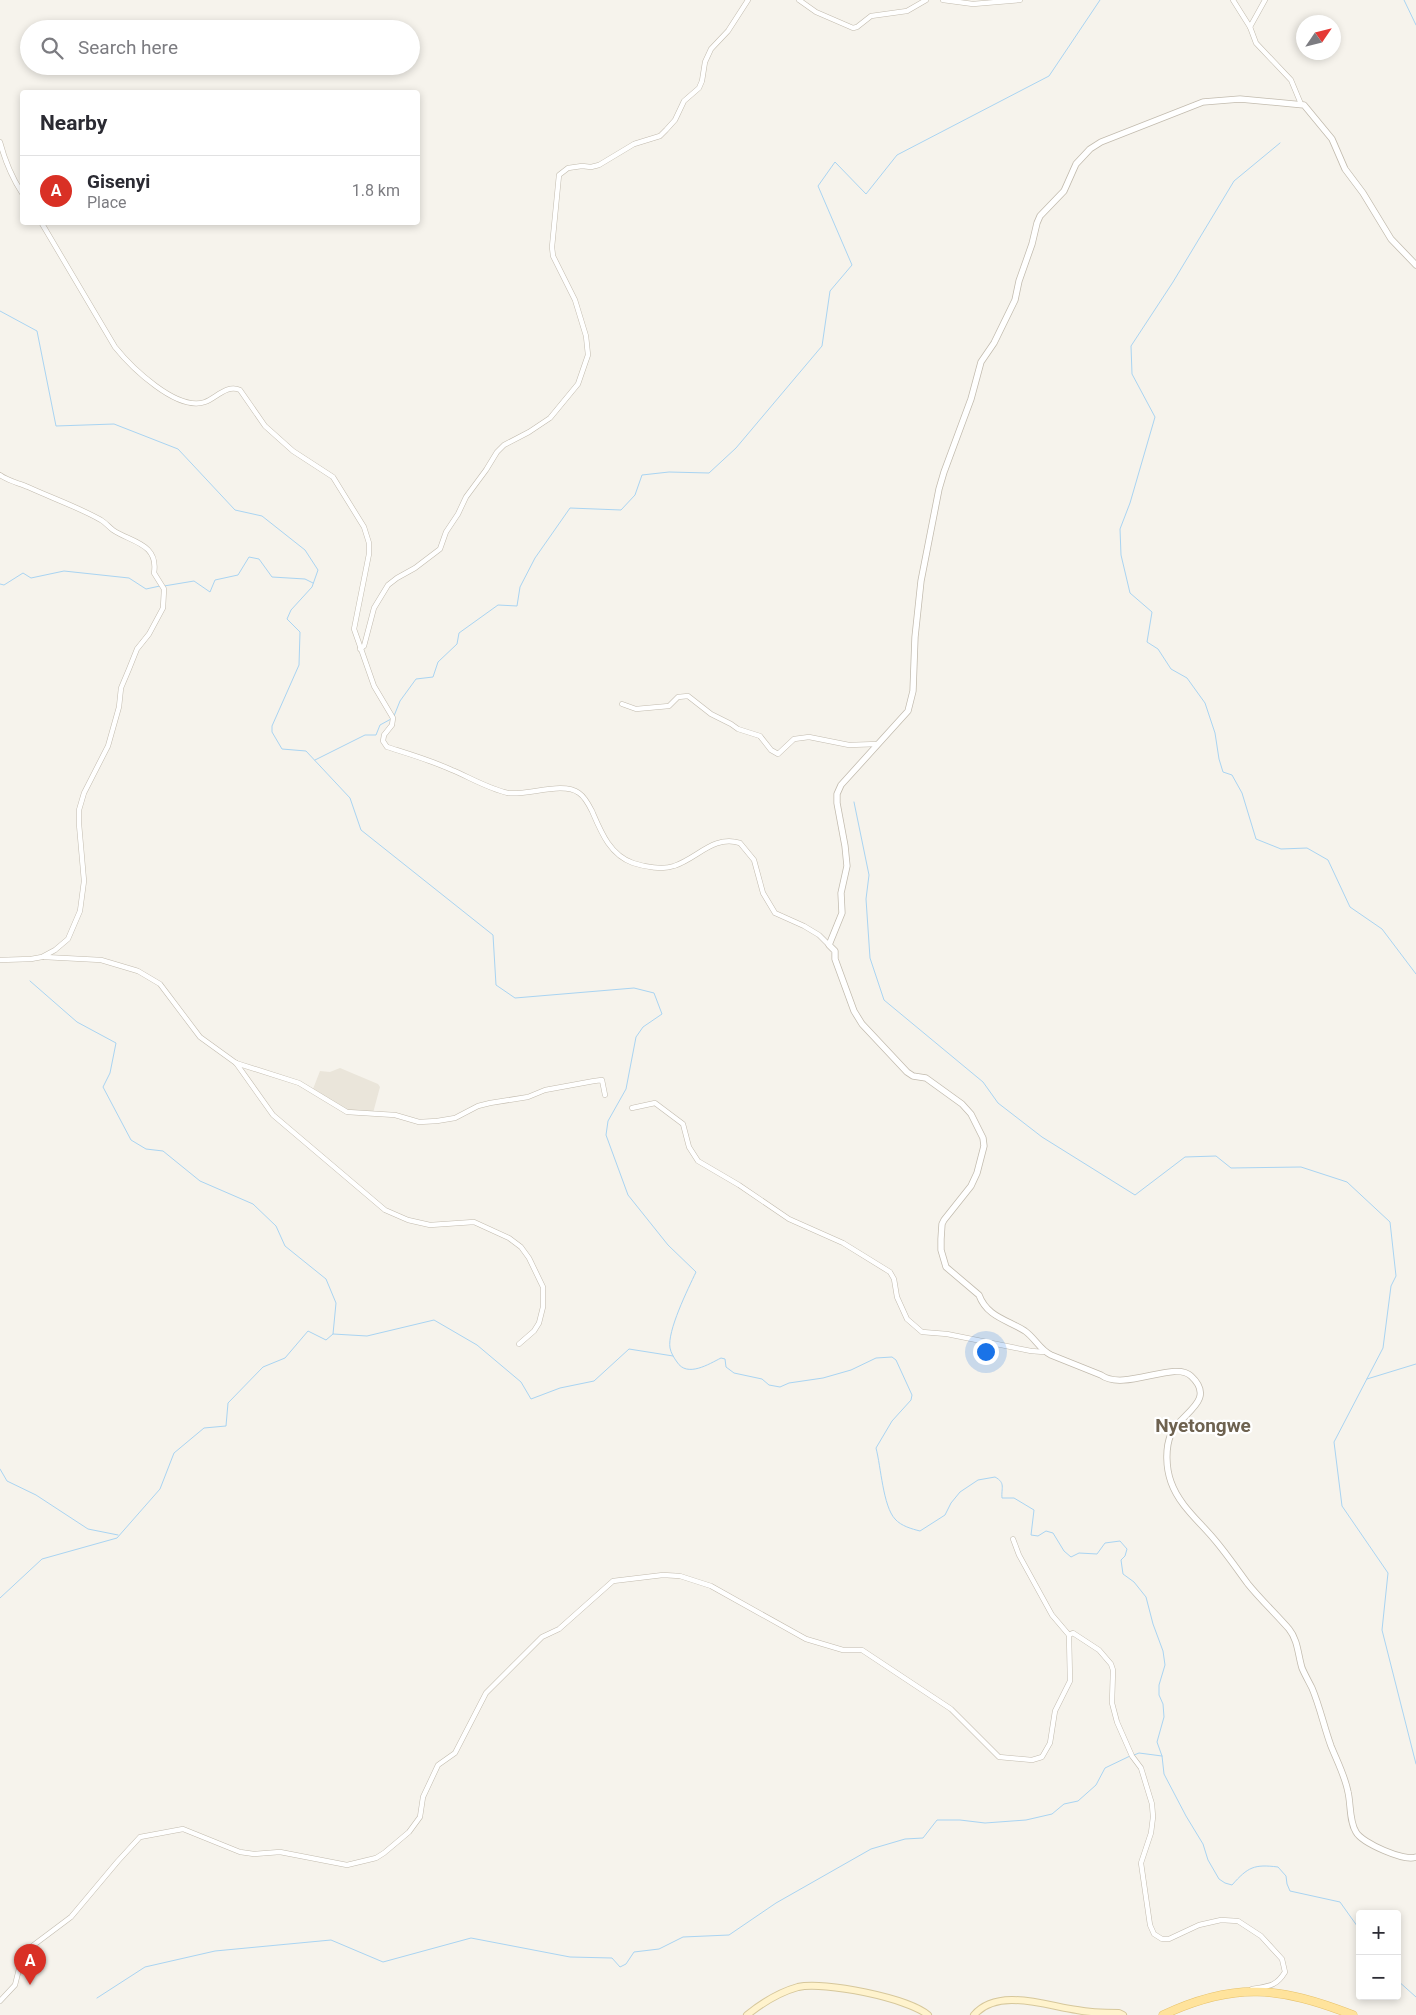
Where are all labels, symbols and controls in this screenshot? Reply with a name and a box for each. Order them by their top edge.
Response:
north arrow [1296,15,1341,60]
search box [20,20,420,75]
icon: search [38,34,66,62]
text: Search here [78,36,178,59]
text: Nearby [40,111,107,135]
text: Gisenyi [87,170,150,193]
text: A [51,181,61,200]
text: 1.8 km [352,181,400,200]
text: Place [87,193,127,212]
your location [973,1339,999,1365]
district label: Nyetongwe [1155,1414,1251,1437]
map controls [1356,1910,1401,2000]
button: + [1356,1910,1401,1955]
pin: A [14,1944,46,1985]
button: − [1356,1955,1401,2000]

